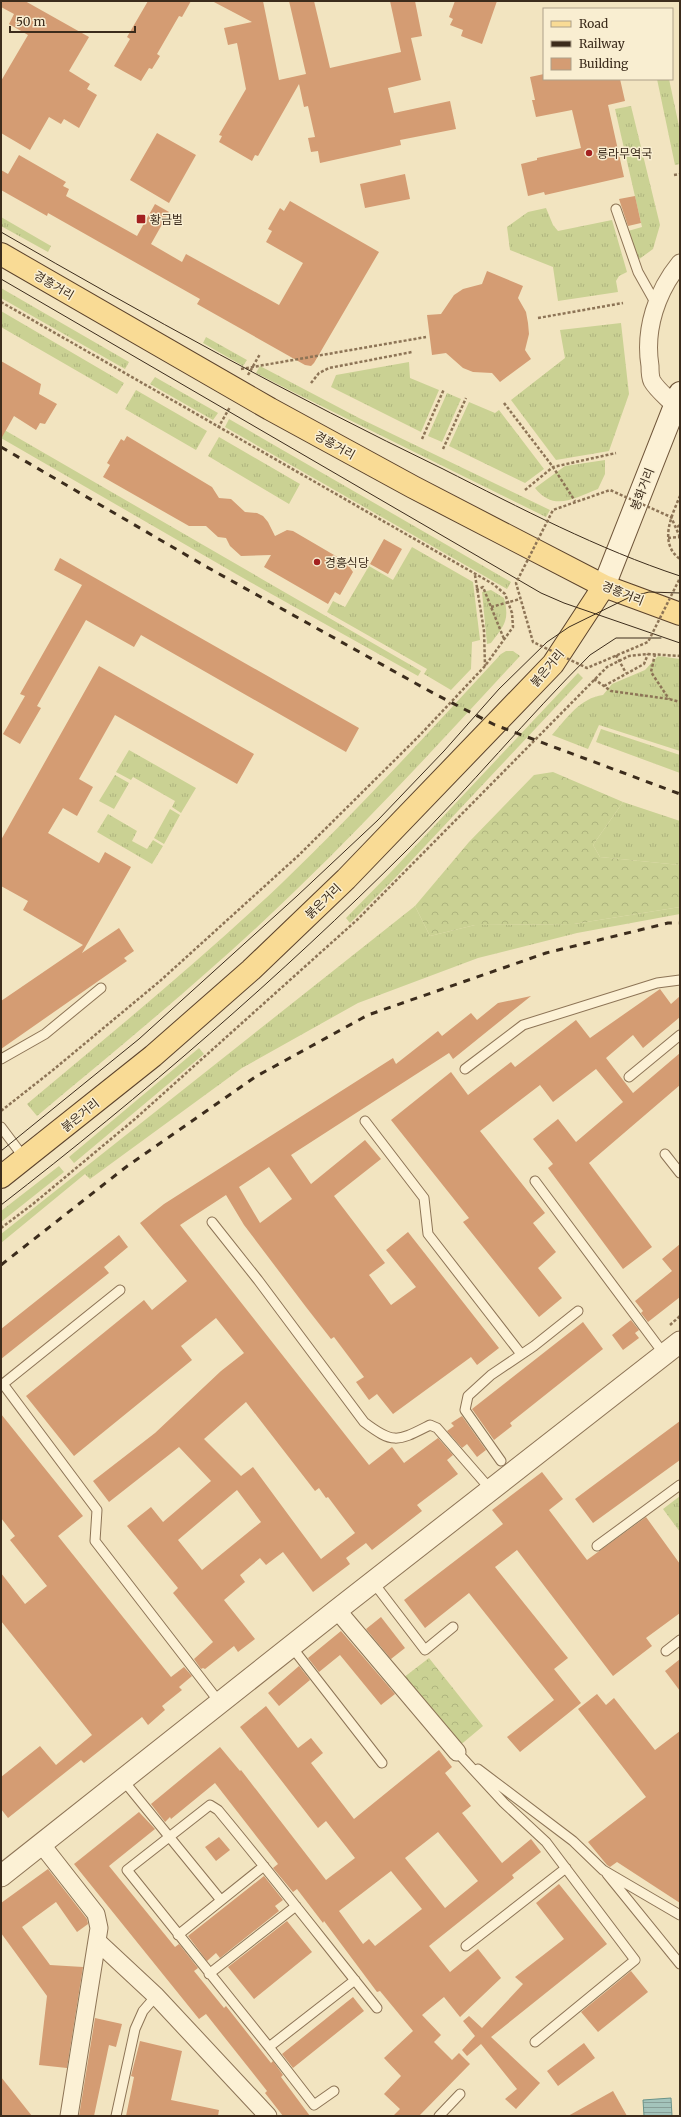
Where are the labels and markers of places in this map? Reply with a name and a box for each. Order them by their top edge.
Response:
place label: 릉라무역국 [597,146,652,161]
marker: 릉라무역국 [584,148,594,158]
place label: 황금벌 [150,212,183,227]
marker: 황금벌 [135,213,147,225]
place label: 경흥식당 [325,555,369,570]
marker: 경흥식당 [312,557,322,567]

